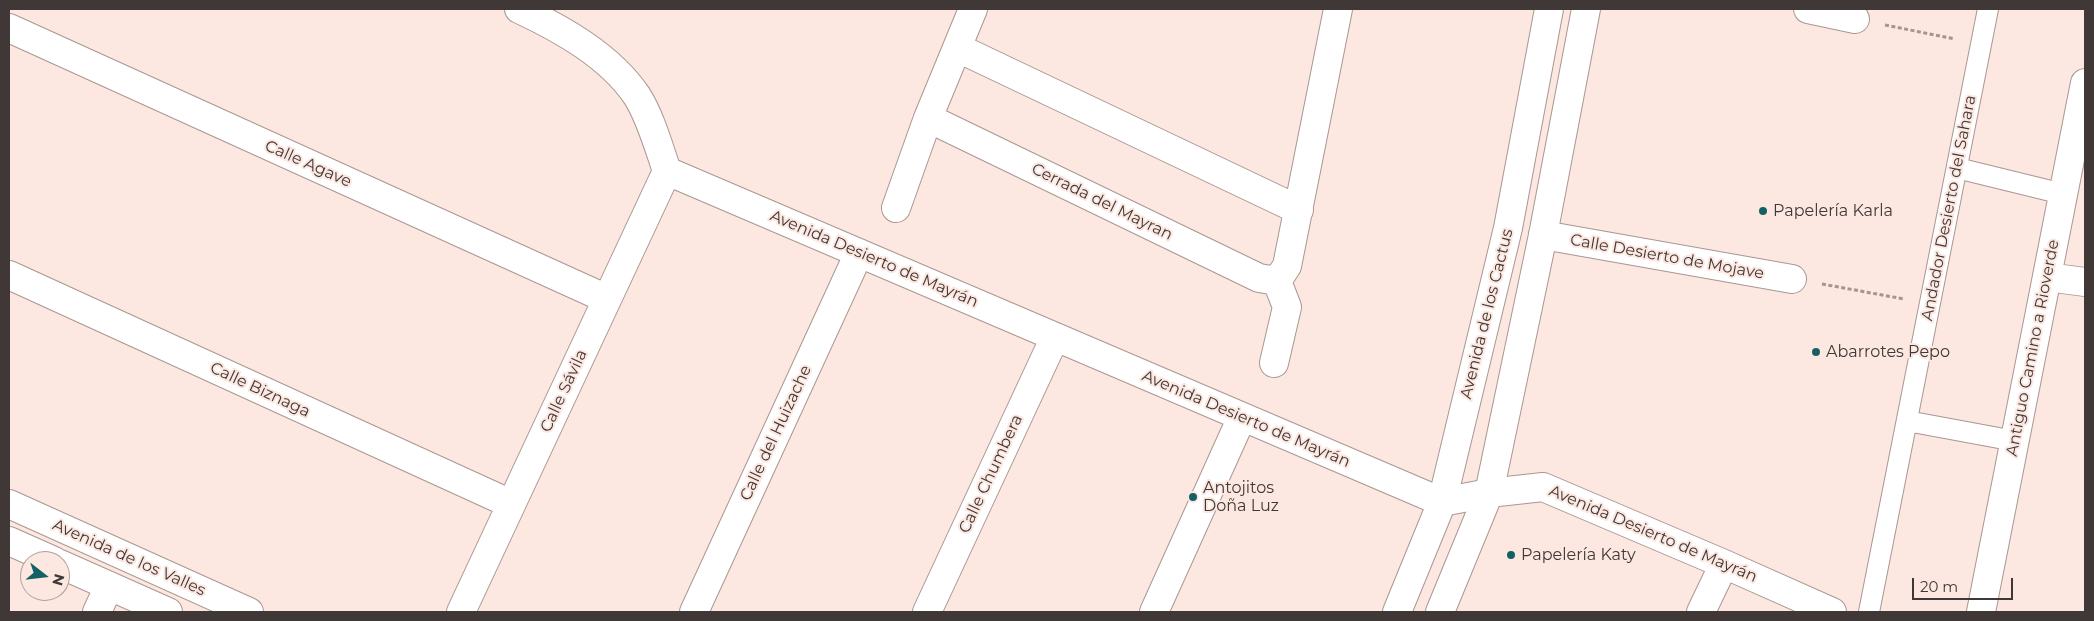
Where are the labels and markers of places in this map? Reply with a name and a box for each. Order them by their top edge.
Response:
place label: Papelería Karla [1773,201,1893,221]
marker: Papelería Karla [1757,205,1769,217]
place label: Abarrotes Pepo [1826,342,1950,362]
marker: Abarrotes Pepo [1810,346,1822,358]
place label: Antojitos Doña Luz [1203,478,1279,516]
marker: Antojitos Doña Luz [1187,491,1199,503]
place label: Papelería Katy [1521,545,1636,565]
marker: Papelería Katy [1505,549,1517,561]

